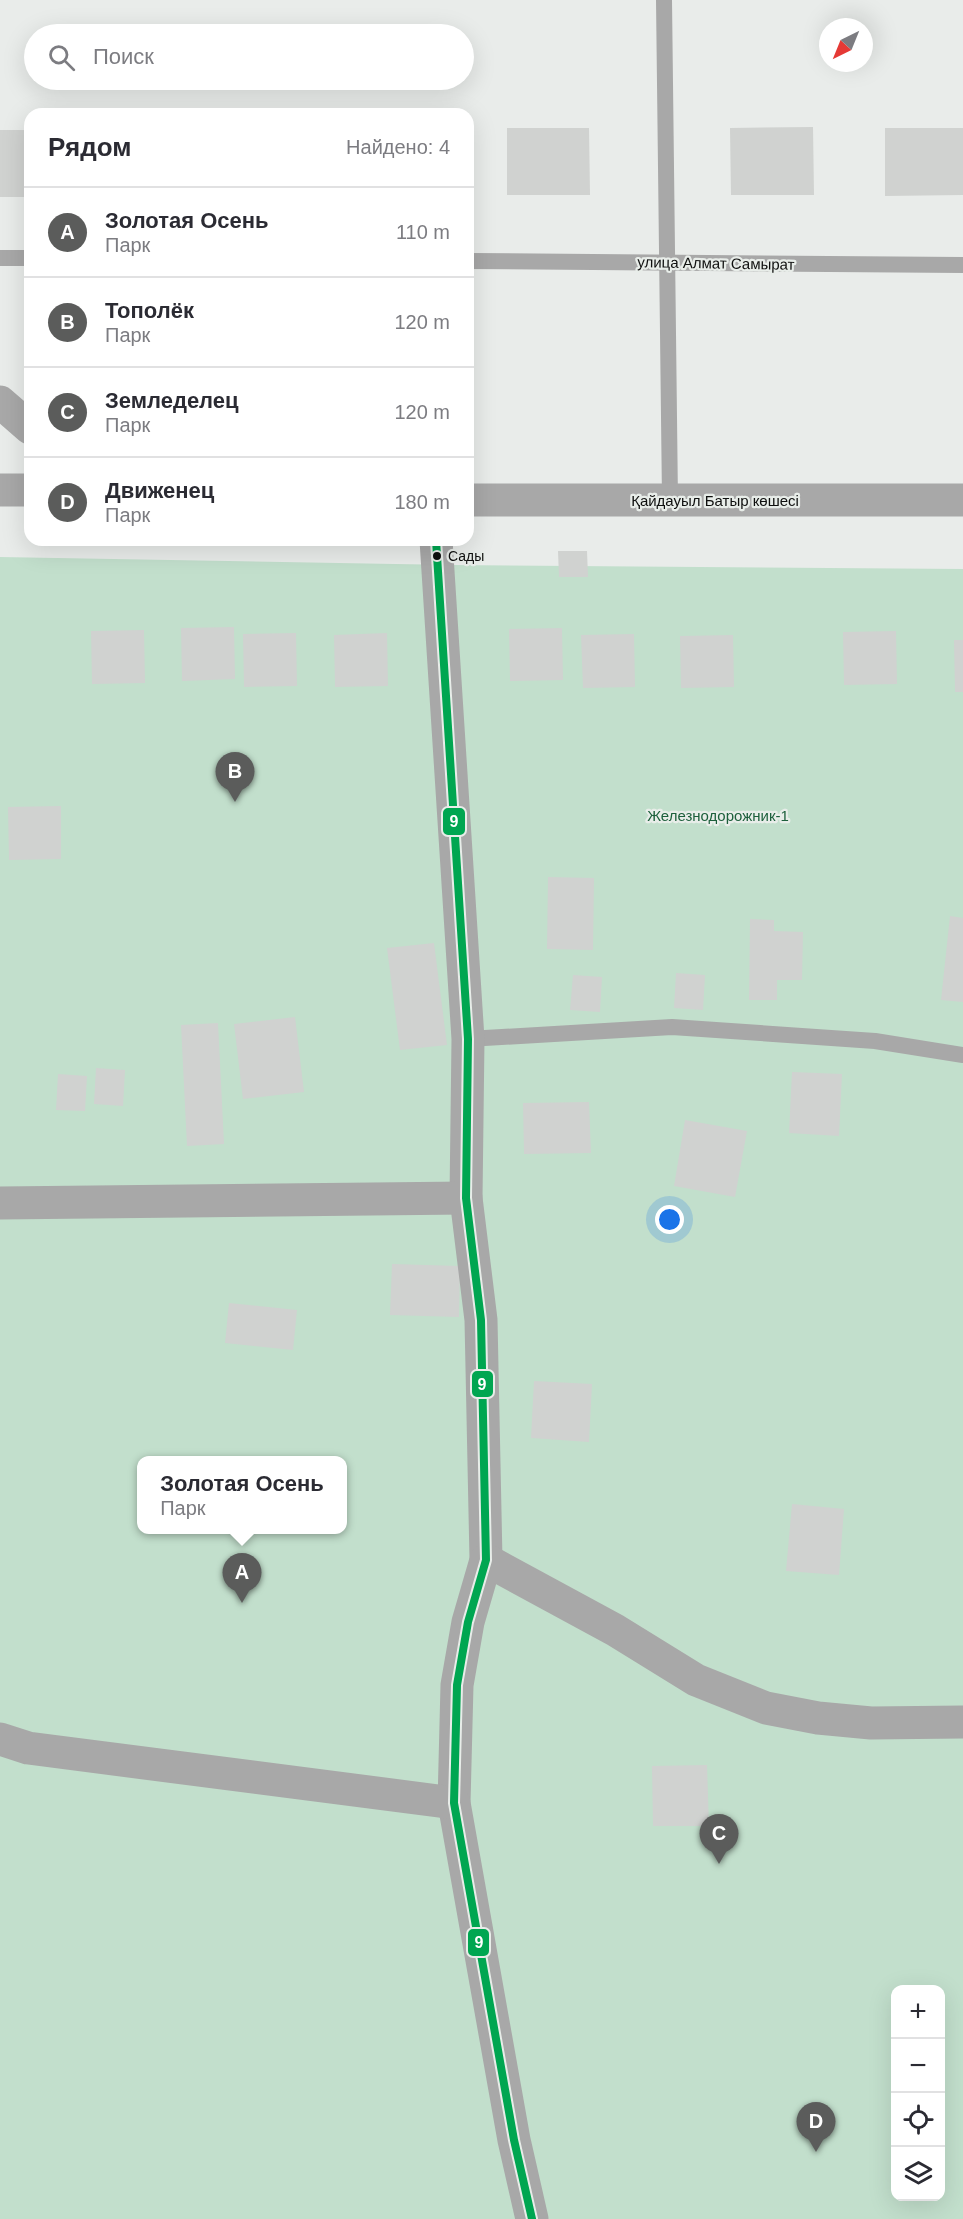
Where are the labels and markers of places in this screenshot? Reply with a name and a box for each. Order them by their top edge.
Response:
place label: Сады [448,548,484,564]
marker: Сады [431,550,443,562]
pin: B [216,752,254,802]
pin: A [222,1554,262,1603]
pin: C [700,1814,738,1864]
pin: D [796,2102,836,2152]

